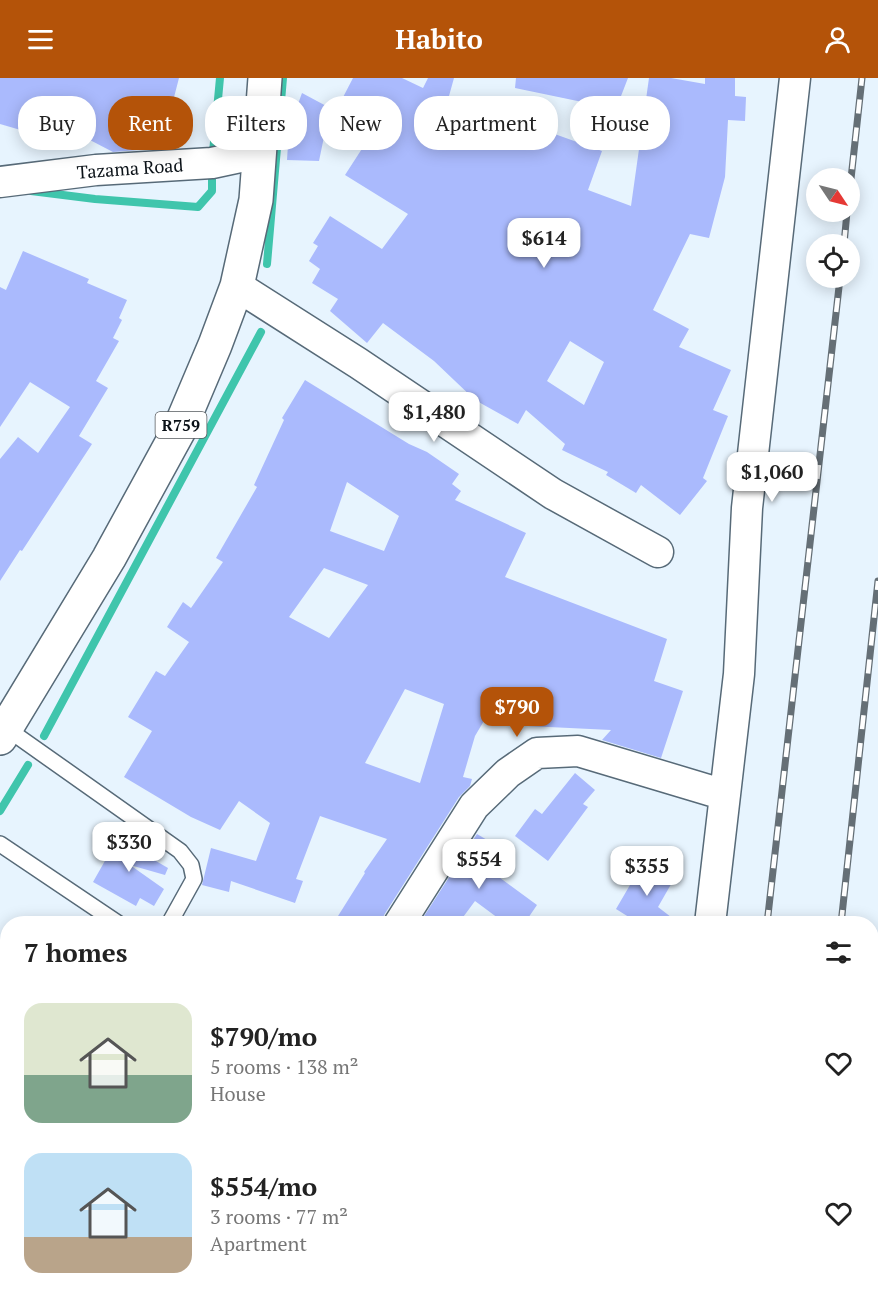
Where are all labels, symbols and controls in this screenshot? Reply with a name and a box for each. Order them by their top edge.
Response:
text: Habito [395,21,483,57]
icon: menu [24,23,57,56]
icon: person [821,23,854,56]
chip: Buy [18,96,96,150]
chip: Rent [108,96,193,150]
chip: Filters [205,96,307,150]
chip: New [319,96,402,150]
chip: Apartment [414,96,558,150]
chip: House [570,96,670,150]
street label: Tazama Road [76,152,184,184]
north arrow [806,168,860,222]
map controls [806,168,860,288]
pin: $614 [508,218,580,269]
text: $614 [521,224,567,251]
button: locate [806,234,860,288]
pin: $1,480 [385,392,483,443]
text: $1,480 [403,398,465,425]
road number: R759 [156,412,207,438]
pin: $1,060 [723,452,821,503]
text: $1,060 [741,458,803,485]
pin: $790 [481,687,553,738]
text: $790 [494,693,540,720]
pin: $330 [93,822,165,873]
text: $330 [106,828,152,855]
pin: $554 [443,839,515,890]
text: $554 [456,845,502,872]
pin: $355 [611,846,683,897]
text: $355 [624,852,670,879]
text: 7 homes [24,935,128,969]
icon: filters [822,936,855,969]
text: $790/mo [210,1019,317,1053]
icon: home [72,1027,144,1099]
icon: heart [822,1047,855,1080]
text: 5 rooms · 138 m² [210,1053,358,1080]
text: House [210,1080,266,1107]
text: $554/mo [210,1169,317,1203]
icon: home [72,1177,144,1249]
icon: heart [822,1197,855,1230]
text: 3 rooms · 77 m² [210,1203,348,1230]
text: Apartment [210,1230,307,1257]

